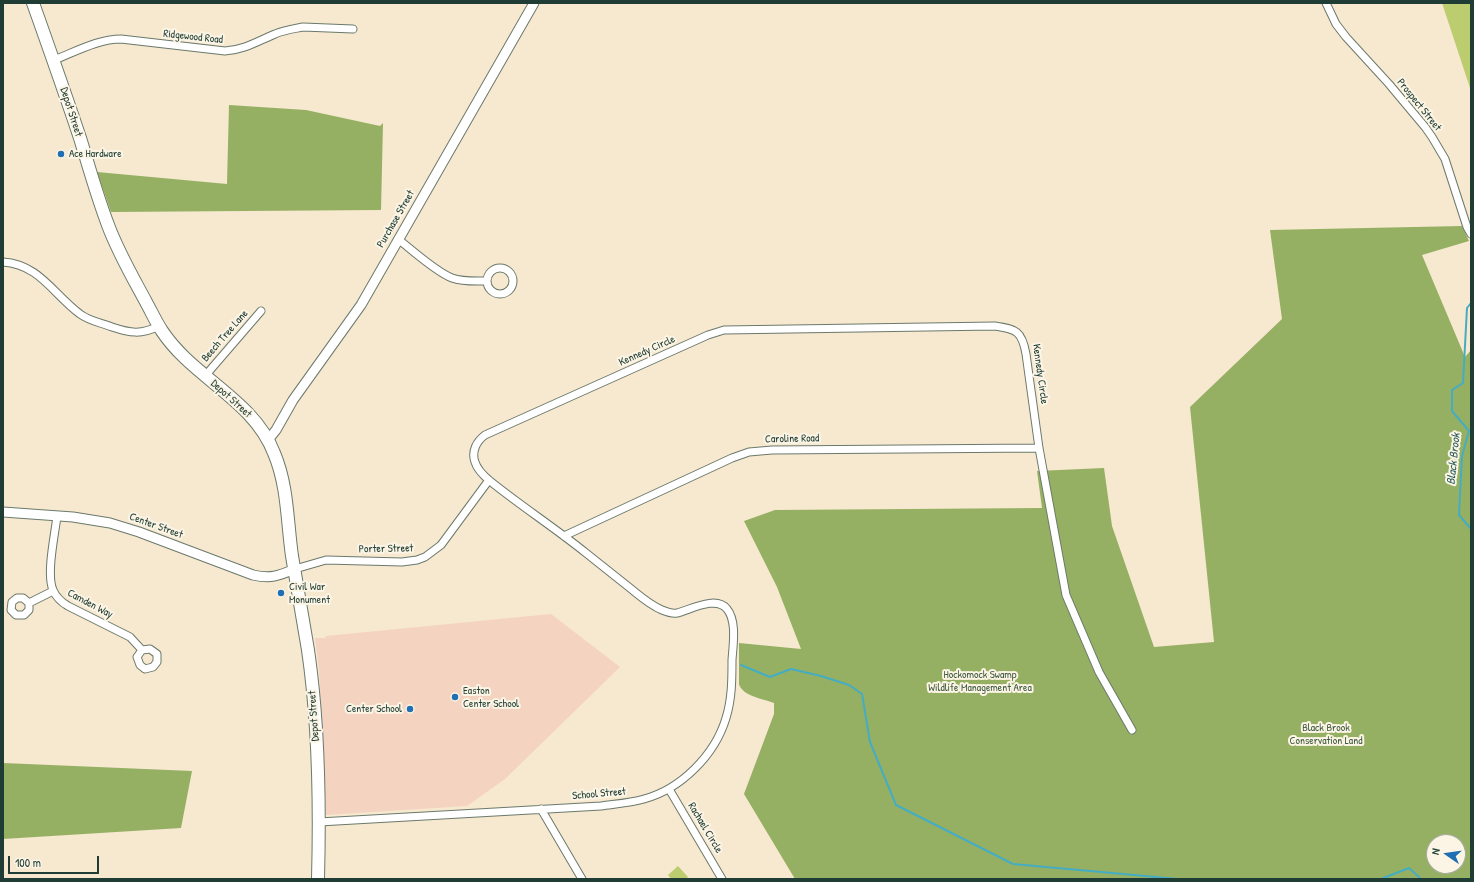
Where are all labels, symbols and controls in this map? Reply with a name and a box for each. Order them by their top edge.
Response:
street label: Ridgewood Road [163,27,223,47]
street label: Prospect Street [1394,76,1444,134]
street label: Depot Street [57,86,85,138]
place label: Ace Hardware [69,147,122,161]
marker: Ace Hardware [56,149,66,159]
street label: Purchase Street [374,188,418,250]
street label: Beech Tree Lane [199,307,251,365]
street label: Kennedy Circle [617,333,677,369]
street label: Kennedy Circle [1029,343,1051,405]
street label: Depot Street [208,377,254,421]
street label: Caroline Road [765,432,819,446]
water label: Black Brook [1444,433,1464,485]
street label: Center Street [127,510,185,542]
street label: Porter Street [359,542,413,556]
place label: Civil War Monument [289,580,330,606]
street label: Camden Way [65,586,115,622]
marker: Civil War Monument [276,588,286,598]
park label: Hockomock Swamp Wildlife Management Area [928,668,1032,694]
place label: Easton Center School [463,684,519,710]
street label: Depot Street [306,690,322,742]
marker: Easton Center School [450,692,460,702]
place label: Center School [346,702,402,716]
marker: Center School [405,704,415,714]
park label: Black Brook Conservation Land [1290,721,1362,747]
street label: School Street [572,785,626,803]
street label: Rachael Circle [685,800,725,856]
north arrow [1426,834,1466,874]
text: N [1428,847,1443,856]
scale bar [10,848,101,874]
text: 100 m [15,854,41,871]

